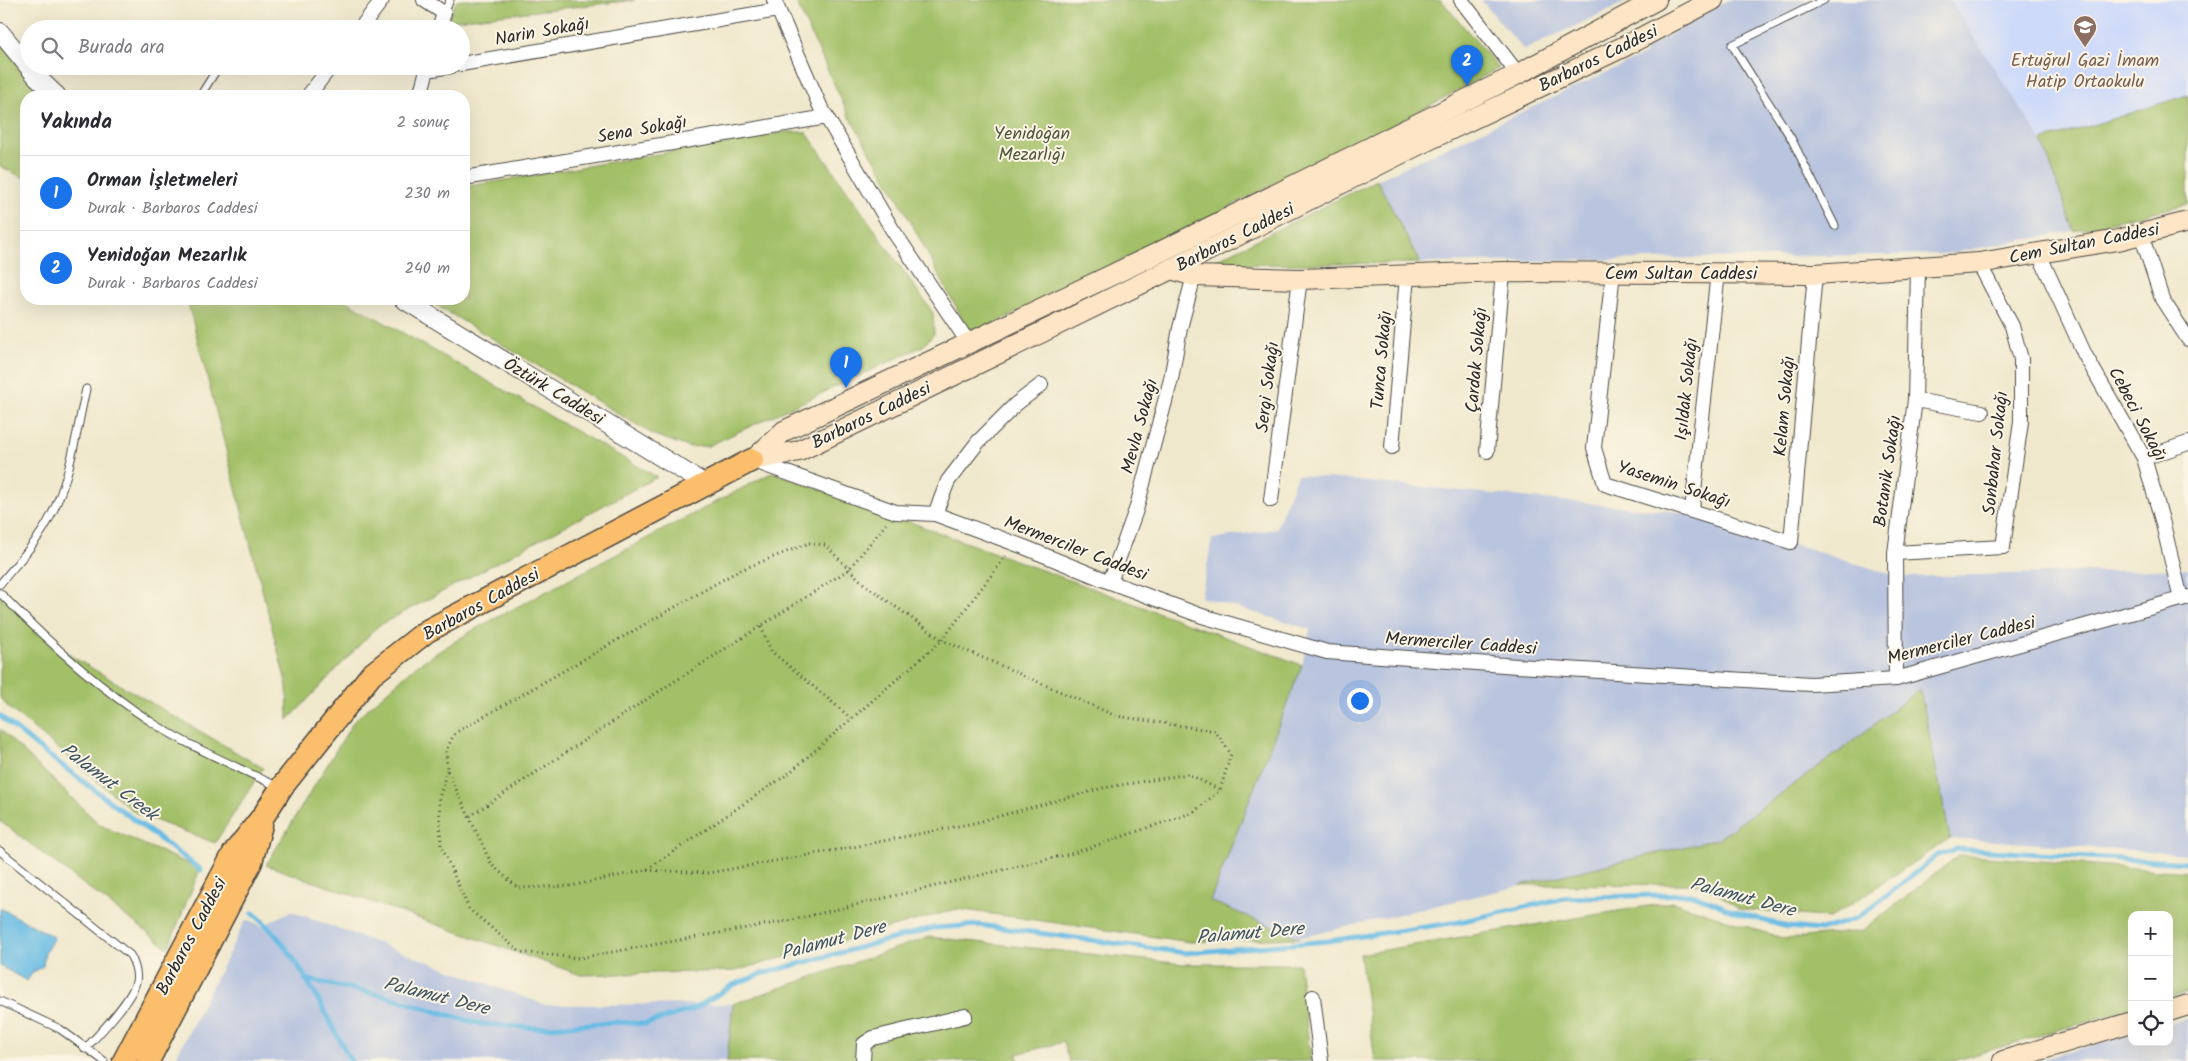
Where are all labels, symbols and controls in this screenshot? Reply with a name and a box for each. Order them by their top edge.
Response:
street label: Narin Sokağı [493,10,592,55]
school or university icon: Ertuğrul Gazi İmam Hatip Ortaokulu [2072,14,2098,48]
street label: Barbaros Caddesi [1534,18,1664,101]
search box [20,20,470,75]
text: Burada ara [78,33,165,63]
icon: search [38,34,66,62]
pin: 2 [1451,45,1483,86]
place label: Ertuğrul Gazi İmam Hatip Ortaokulu [2011,47,2159,97]
text: Yakında [40,106,112,139]
street label: Sena Sokağı [595,108,689,153]
text: 2 sonuç [397,110,450,135]
park label: Yenidoğan Mezarlığı [994,120,1070,170]
text: Orman İşletmeleri [87,166,237,196]
text: 1 [54,181,58,206]
text: 230 m [404,181,450,206]
text: Durak · Barbaros Caddesi [87,196,258,221]
street label: Barbaros Caddesi [1171,196,1301,281]
street label: Cem Sultan Caddesi [2007,216,2163,273]
text: Yenidoğan Mezarlık [87,241,246,271]
text: 2 [51,256,61,281]
text: 240 m [405,256,450,281]
street label: Cem Sultan Caddesi [1605,260,1758,289]
text: Durak · Barbaros Caddesi [87,271,258,296]
street label: Çardak Sokağı [1458,306,1497,414]
street label: Tunca Sokağı [1364,309,1401,411]
street label: Işıldak Sokağı [1668,336,1707,442]
street label: Sergi Sokağı [1249,340,1288,434]
pin: 1 [830,347,862,388]
street label: Öztürk Caddesi [497,351,610,434]
street label: Kelam Sokağı [1767,355,1804,458]
street label: Cebeci Sokağı [2100,362,2174,467]
street label: Barbaros Caddesi [807,375,937,458]
street label: Mevla Sokağı [1114,375,1167,477]
street label: Sonbahar Sokağı [1976,390,2017,516]
street label: Botanik Sokağı [1866,414,1911,529]
street label: Yasemin Sokağı [1613,453,1734,517]
street label: Mermerciler Caddesi [999,509,1152,590]
street label: Barbaros Caddesi [418,561,546,650]
street label: Mermerciler Caddesi [1884,609,2039,674]
street label: Mermerciler Caddesi [1384,625,1538,664]
your location [1347,688,1373,714]
water label: Palamut Creek [54,736,166,831]
water label: Palamut Dere [1687,870,1801,927]
street label: Barbaros Caddesi [149,872,236,1001]
map controls [2128,911,2173,1046]
button: + [2128,911,2173,956]
water label: Palamut Dere [778,912,892,969]
water label: Palamut Dere [1195,914,1308,954]
button: − [2128,956,2173,1001]
water label: Palamut Dere [381,969,495,1025]
button: locate [2128,1001,2173,1046]

